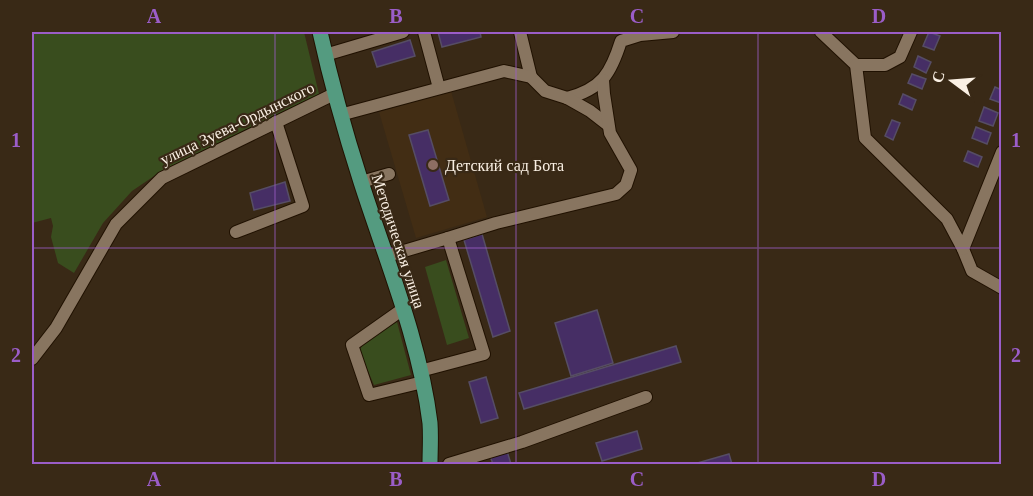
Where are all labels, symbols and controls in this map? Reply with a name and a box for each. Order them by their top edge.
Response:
text: A [147,5,162,27]
text: B [389,5,403,27]
text: C [630,5,644,27]
text: D [872,5,886,27]
north arrow [922,51,982,111]
text: С [928,69,948,85]
street label: улица Зуева-Ордынского [157,79,317,169]
text: 1 [11,129,21,151]
text: 1 [1011,129,1021,151]
place label: Детский сад Бота [445,157,564,175]
marker: Детский сад Бота [426,158,440,172]
street label: Методическая улица [368,172,428,311]
text: 2 [11,344,21,366]
text: 2 [1011,344,1021,366]
text: A [147,468,162,490]
text: B [389,468,403,490]
text: C [630,468,644,490]
text: D [872,468,886,490]

